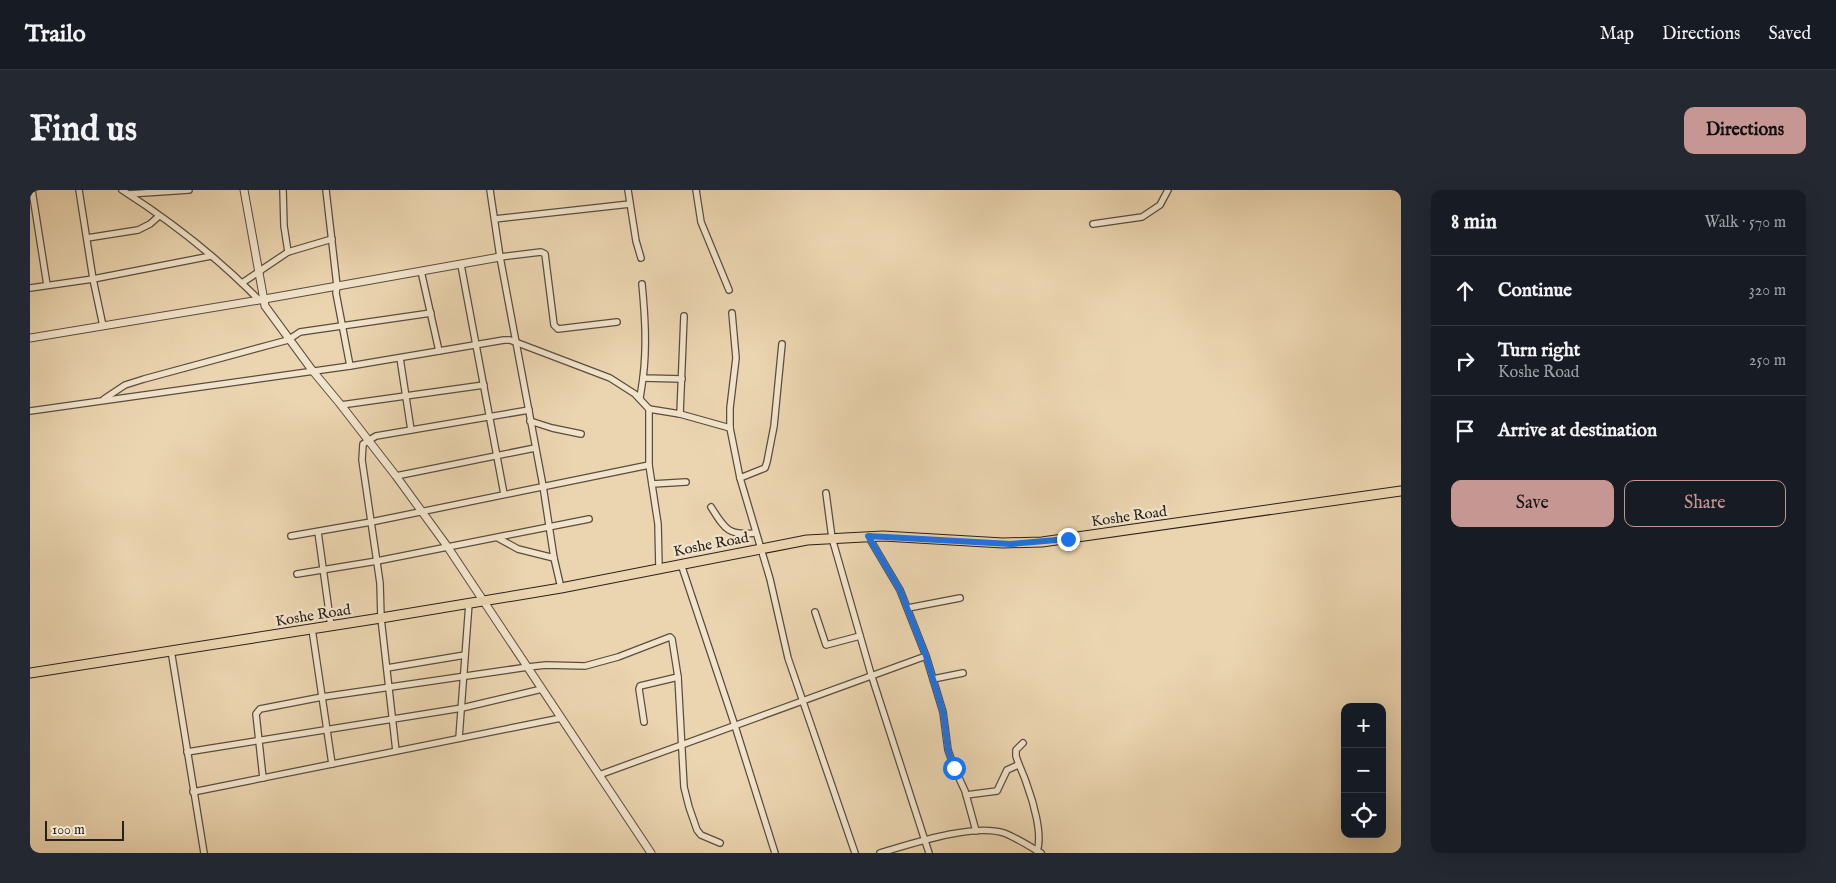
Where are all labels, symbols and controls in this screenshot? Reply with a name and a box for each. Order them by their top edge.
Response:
text: Trailo [25,19,86,50]
text: Map [1600,23,1634,46]
text: Directions [1662,23,1740,46]
text: Saved [1768,23,1811,46]
button: Directions [1684,107,1806,154]
text: Find us [30,108,137,153]
text: 8 min [1451,209,1497,236]
text: Walk · 570 m [1704,213,1786,233]
icon: ahead [1451,277,1479,305]
text: Continue [1498,279,1572,303]
text: 320 m [1749,281,1786,301]
text: Turn right [1498,339,1580,363]
icon: right [1451,347,1479,375]
text: 250 m [1749,351,1786,371]
text: Koshe Road [1498,363,1579,383]
icon: arrive [1451,417,1479,445]
text: Arrive at destination [1498,419,1657,443]
button: Save [1451,480,1614,527]
button: Share [1624,480,1786,527]
street label: Koshe Road [1090,502,1169,531]
street label: Koshe Road [672,528,751,561]
route end [1057,528,1080,551]
street label: Koshe Road [274,600,353,631]
map controls [1341,703,1386,838]
button: + [1341,703,1386,748]
button: − [1341,748,1386,793]
route start [943,757,966,780]
button: locate [1341,793,1386,838]
scale bar [45,818,124,841]
text: 100 m [52,821,85,839]

